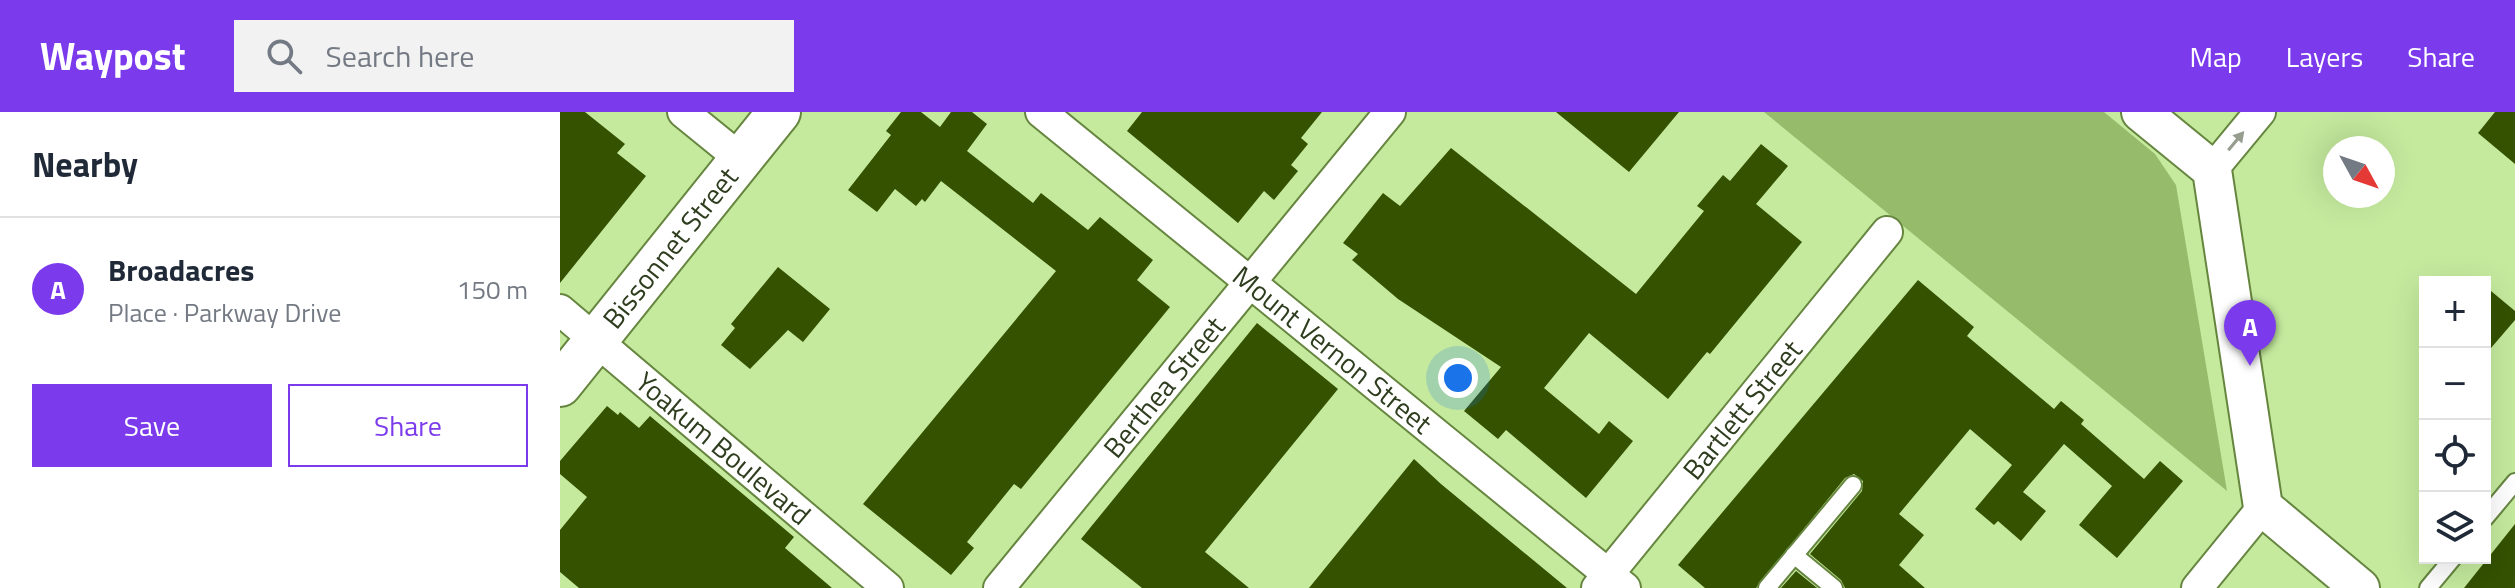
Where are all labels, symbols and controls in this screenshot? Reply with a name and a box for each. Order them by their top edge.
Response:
search box [234,20,794,92]
text: Waypost [40,27,186,85]
text: Search here [326,33,474,79]
icon: search [262,34,306,78]
text: Map [2189,35,2242,78]
text: Layers [2286,35,2363,78]
text: Share [2407,35,2475,78]
one-way arrow [2227,131,2244,151]
north arrow [2323,136,2395,208]
text: Nearby [32,138,138,190]
street label: Bissonnet Street [591,157,748,338]
text: Broadacres [108,247,255,293]
street label: Mount Vernon Street [1224,255,1442,444]
text: A [50,270,66,309]
text: 150 m [457,270,528,309]
map controls [2419,276,2491,564]
button: + [2419,276,2491,348]
text: Place · Parkway Drive [108,293,341,332]
pin: A [2224,300,2276,366]
street label: Berthea Street [1092,306,1235,467]
street label: Bartlett Street [1672,330,1812,489]
button: − [2419,348,2491,420]
your location [1438,358,1478,398]
street label: Yoakum Boulevard [626,361,821,535]
button: Save [32,384,272,467]
button: Share [288,384,528,467]
button: locate [2419,420,2491,492]
button: layers [2419,492,2491,564]

